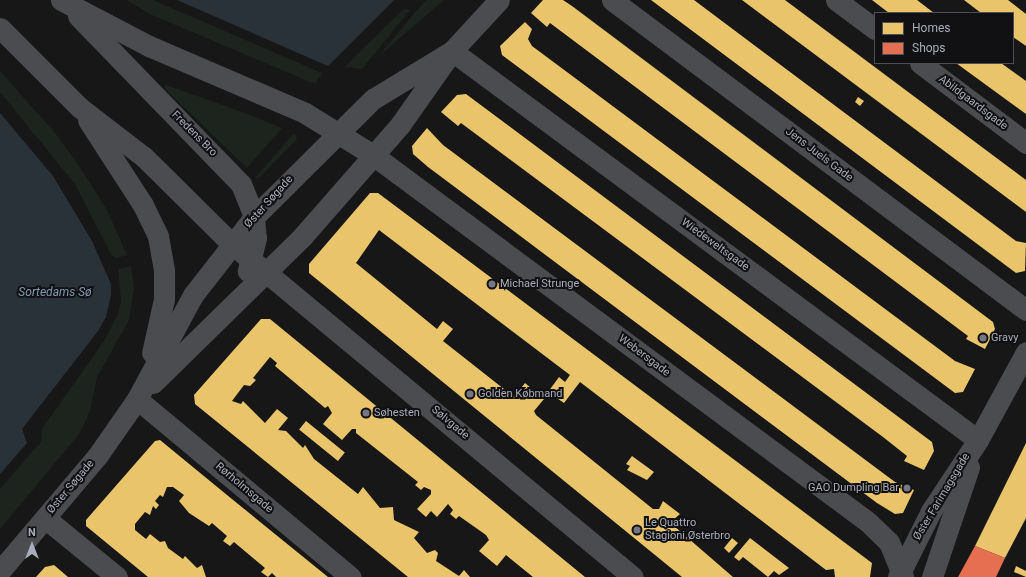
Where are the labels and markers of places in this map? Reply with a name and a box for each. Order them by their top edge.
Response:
place label: Michael Strunge [500,277,579,291]
marker: Michael Strunge [487,279,497,289]
place label: Gravy [991,331,1018,345]
marker: Gravy [978,333,988,343]
place label: Golden Købmand [478,387,563,401]
marker: Golden Købmand [465,389,475,399]
place label: Søhesten [374,406,420,420]
marker: Søhesten [361,408,371,418]
place label: GAO Dumpling Bar [808,481,899,495]
marker: GAO Dumpling Bar [902,483,912,493]
place label: Le Quattro Stagioni Østerbro [645,517,730,543]
marker: Le Quattro Stagioni Østerbro [632,525,642,535]

